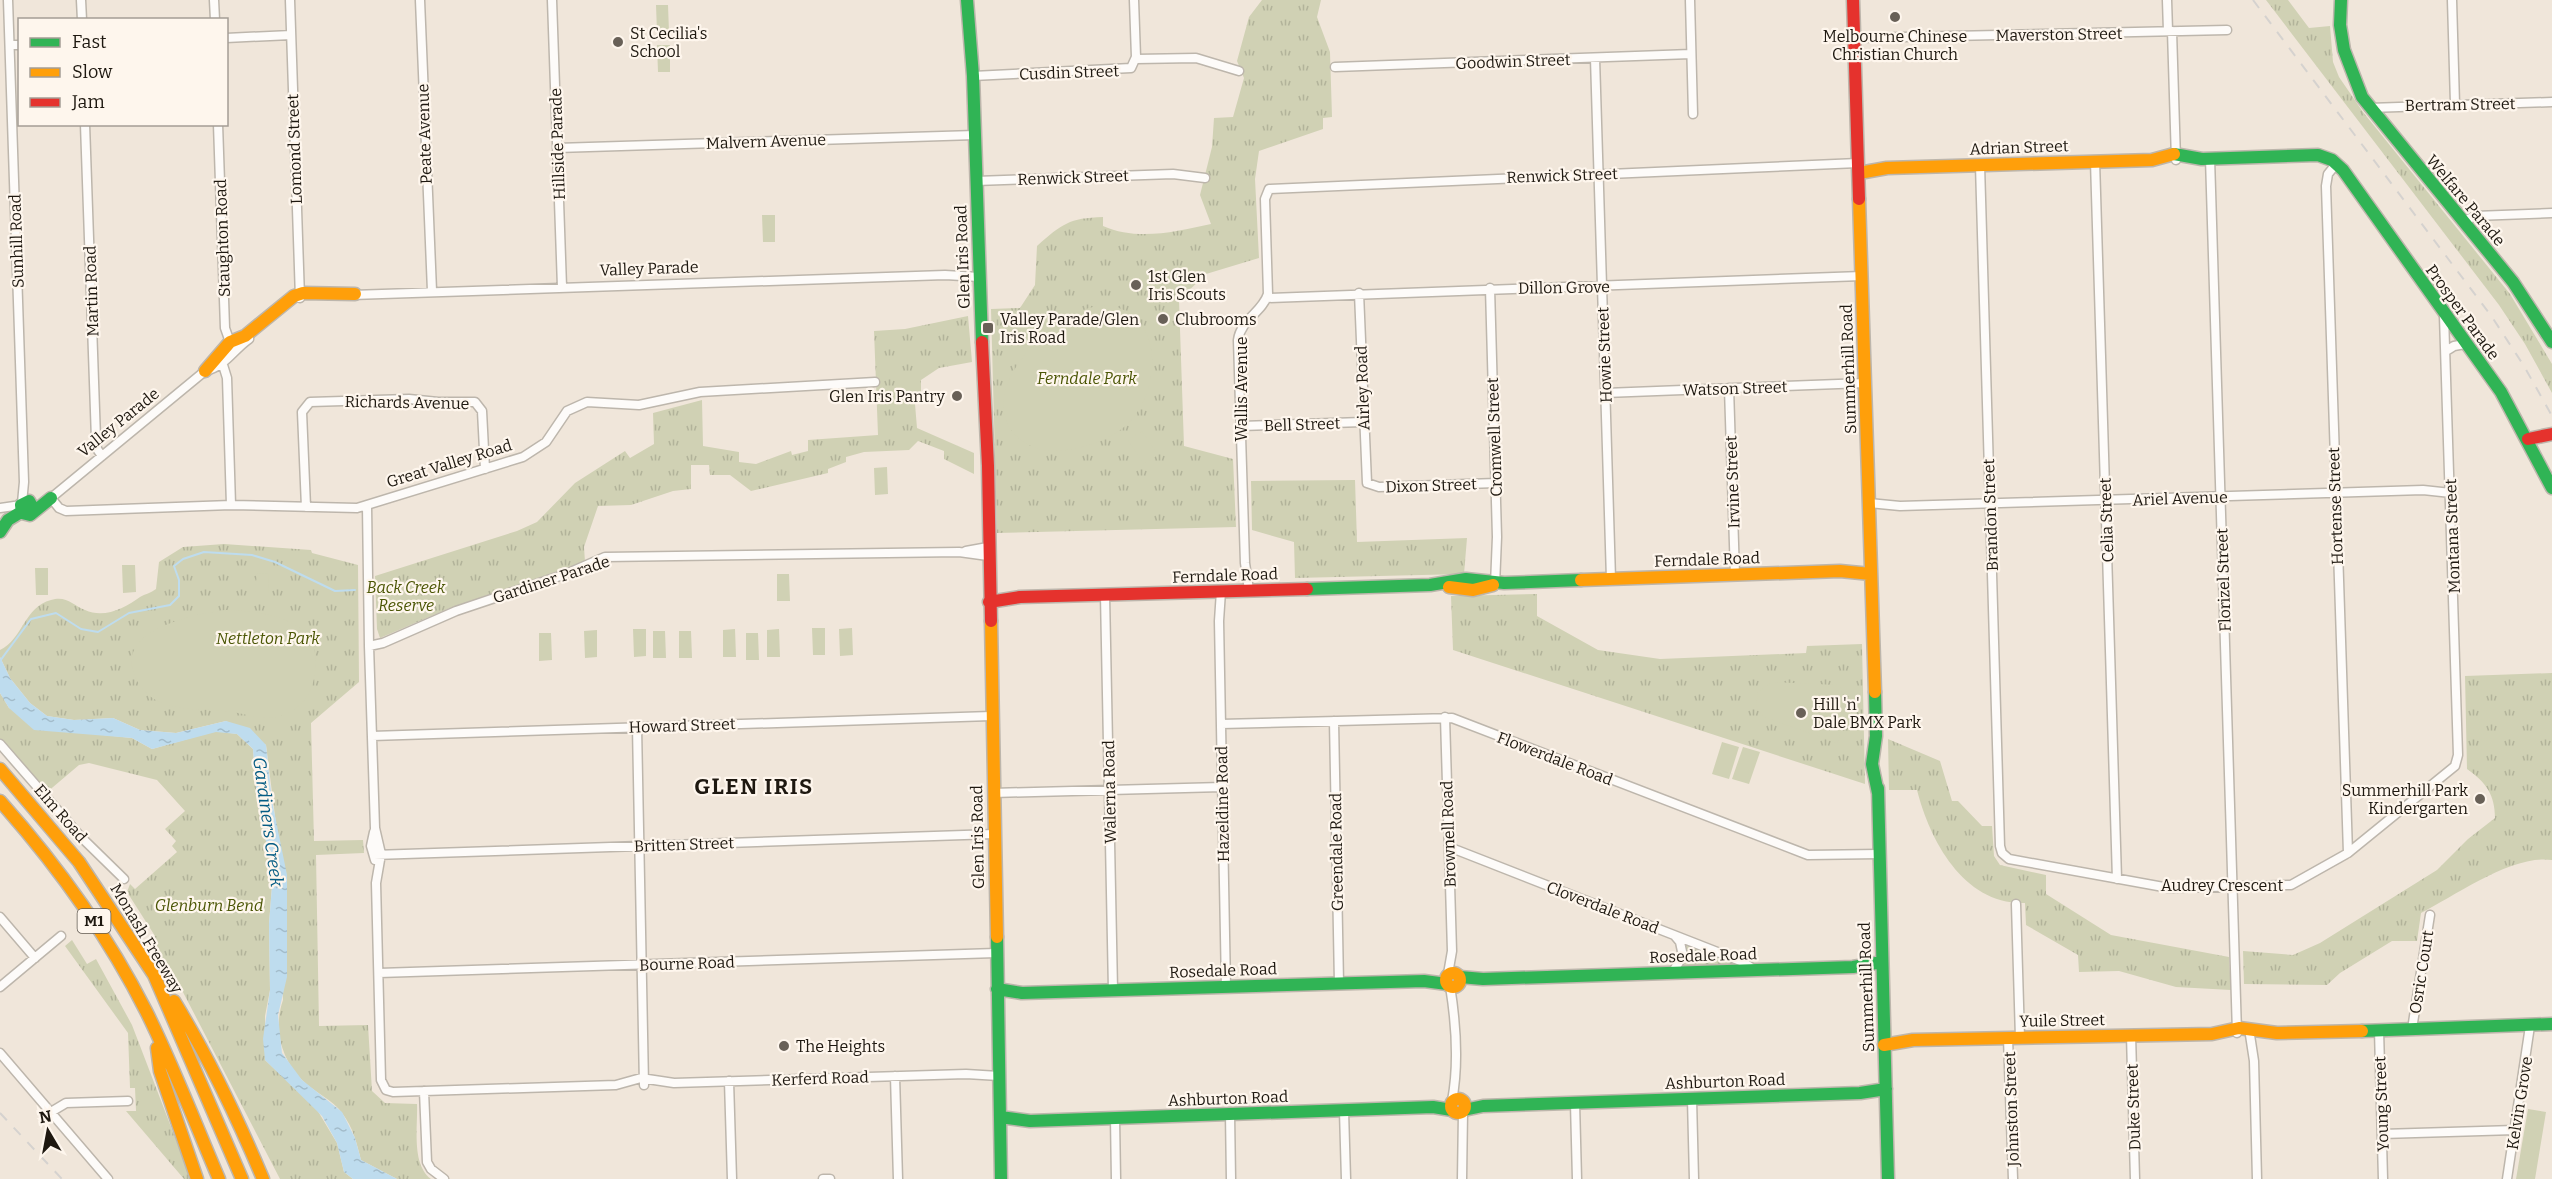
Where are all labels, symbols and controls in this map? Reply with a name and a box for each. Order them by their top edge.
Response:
marker: Melbourne Chinese Christian Church [1888,10,1902,24]
legend [18,18,228,126]
place label: St Cecilia's School [630,24,707,61]
street label: Maverston Street [1995,24,2123,45]
place label: Melbourne Chinese Christian Church [1823,27,1967,64]
text: Fast [72,31,107,53]
marker: St Cecilia's School [611,35,625,49]
street label: Goodwin Street [1455,50,1571,73]
text: Slow [72,61,113,83]
street label: Cusdin Street [1019,61,1120,84]
street label: Peate Avenue [413,83,436,185]
street label: Hillside Parade [546,88,569,200]
text: Jam [71,91,105,113]
street label: Lomond Street [283,93,306,204]
street label: Bertram Street [2404,94,2516,115]
street label: Malvern Avenue [706,130,826,153]
street label: Adrian Street [1969,136,2069,159]
street label: Welfare Parade [2422,151,2509,250]
street label: Renwick Street [1506,164,1618,187]
street label: Renwick Street [1017,166,1129,189]
street label: Staughton Road [211,178,234,297]
street label: Sunhill Road [5,193,28,288]
street label: Glen Iris Road [951,204,974,309]
street label: Martin Road [80,245,103,337]
street label: Valley Parade [599,257,699,280]
street label: Prosper Parade [2422,261,2503,364]
place label: 1st Glen Iris Scouts [1148,267,1226,304]
street label: Dillon Grove [1518,277,1610,298]
marker: 1st Glen Iris Scouts [1129,278,1143,292]
street label: Summerhill Road [1837,303,1860,434]
street label: Howie Street [1593,306,1616,403]
place label: Valley Parade/Glen Iris Road [1000,310,1139,347]
place label: Clubrooms [1175,310,1257,329]
marker: Clubrooms [1156,312,1170,326]
marker: Valley Parade/Glen Iris Road [981,321,995,335]
street label: Wallis Avenue [1232,337,1251,441]
street label: Airley Road [1352,345,1373,431]
park label: Ferndale Park [1037,369,1137,388]
street label: Cromwell Street [1483,377,1506,497]
street label: Watson Street [1682,377,1788,400]
street label: Valley Parade [74,384,163,461]
place label: Glen Iris Pantry [829,387,946,406]
marker: Glen Iris Pantry [950,389,964,403]
street label: Richards Avenue [344,392,470,413]
street label: Bell Street [1263,414,1341,435]
street label: Great Valley Road [384,435,515,492]
street label: Irvine Street [1721,435,1744,529]
street label: Hortense Street [2324,446,2347,565]
street label: Brandon Street [1979,458,2002,572]
street label: Dixon Street [1385,474,1477,497]
street label: Celia Street [2096,477,2117,563]
street label: Montana Street [2441,478,2464,594]
street label: Ariel Avenue [2132,487,2228,510]
street label: Florizel Street [2212,528,2235,632]
street label: Ferndale Road [1654,548,1761,571]
street label: Gardiner Parade [490,552,612,607]
street label: Ferndale Road [1172,564,1279,587]
park label: Back Creek Reserve [367,578,446,615]
park label: Nettleton Park [216,629,320,648]
place label: Hill 'n' Dale BMX Park [1813,695,1921,732]
marker: Hill 'n' Dale BMX Park [1794,706,1808,720]
street label: Howard Street [628,714,736,737]
street label: Flowerdale Road [1494,728,1616,789]
street label: Walerna Road [1099,739,1120,844]
street label: Hazeldine Road [1212,745,1233,862]
water label: Gardiners Creek [248,756,288,889]
district label: GLEN IRIS [694,773,814,800]
street label: Elm Road [30,780,91,847]
street label: Brownell Road [1437,780,1460,888]
place label: Summerhill Park Kindergarten [2342,781,2468,818]
street label: Glen Iris Road [967,784,988,889]
street label: Greendale Road [1326,792,1347,911]
marker: Summerhill Park Kindergarten [2473,792,2487,806]
street label: Britten Street [634,833,735,856]
street label: Audrey Crescent [2161,876,2283,895]
street label: Cloverdale Road [1544,877,1662,938]
street label: Monash Freeway [106,880,187,997]
park label: Glenburn Bend [155,896,263,915]
road number: M1 [78,909,110,933]
street label: Summerhill Road [1855,921,1878,1052]
street label: Osric Court [2406,929,2438,1015]
street label: Rosedale Road [1649,944,1758,967]
street label: Bourne Road [639,952,736,975]
street label: Rosedale Road [1169,959,1278,982]
street label: Yuile Street [2019,1010,2105,1031]
place label: The Heights [796,1037,885,1056]
marker: The Heights [777,1039,791,1053]
street label: Johnston Street [2000,1051,2023,1168]
street label: Kelvin Grove [2503,1055,2536,1151]
street label: Young Street [2370,1056,2393,1152]
street label: Duke Street [2122,1063,2145,1151]
street label: Kerferd Road [771,1067,870,1090]
street label: Ashburton Road [1664,1070,1786,1093]
street label: Ashburton Road [1167,1087,1289,1110]
north arrow [18,1101,78,1161]
text: N [38,1106,53,1127]

